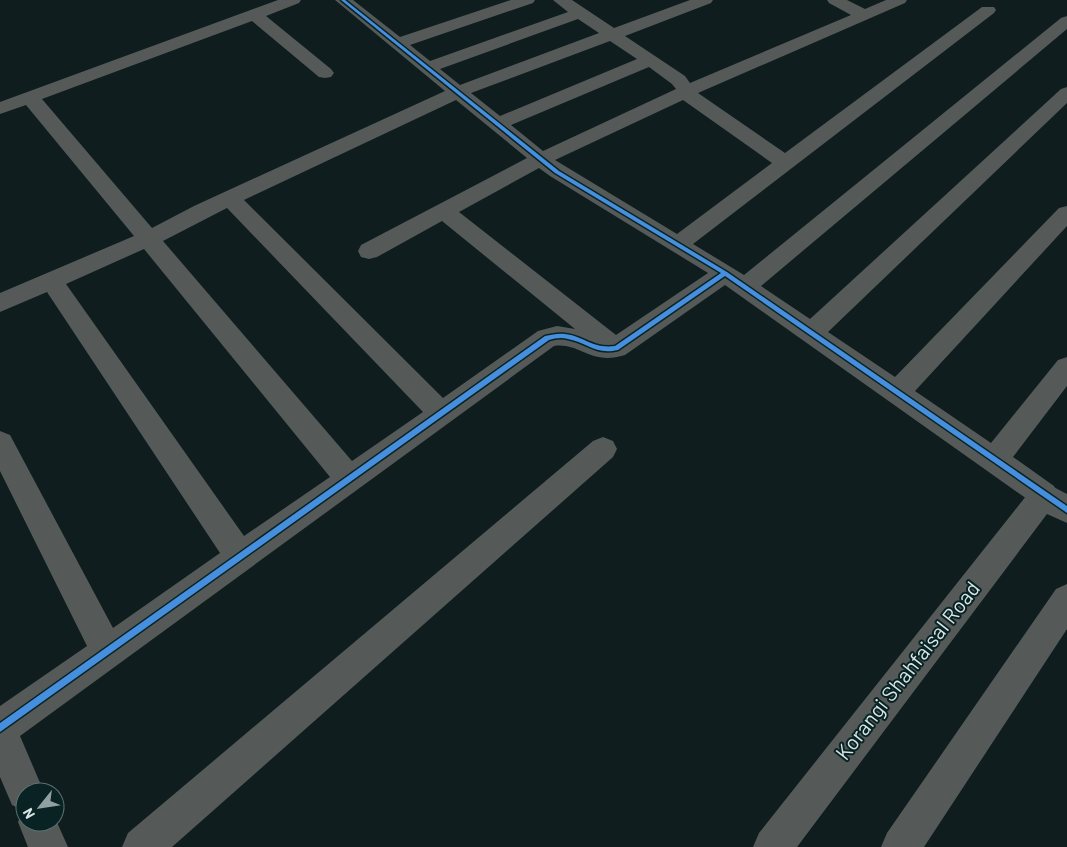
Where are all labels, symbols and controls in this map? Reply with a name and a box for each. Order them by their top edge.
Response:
street label: Korangi Shahfaisal Road [829,576,984,764]
north arrow [15,782,65,832]
text: N [19,805,38,822]

